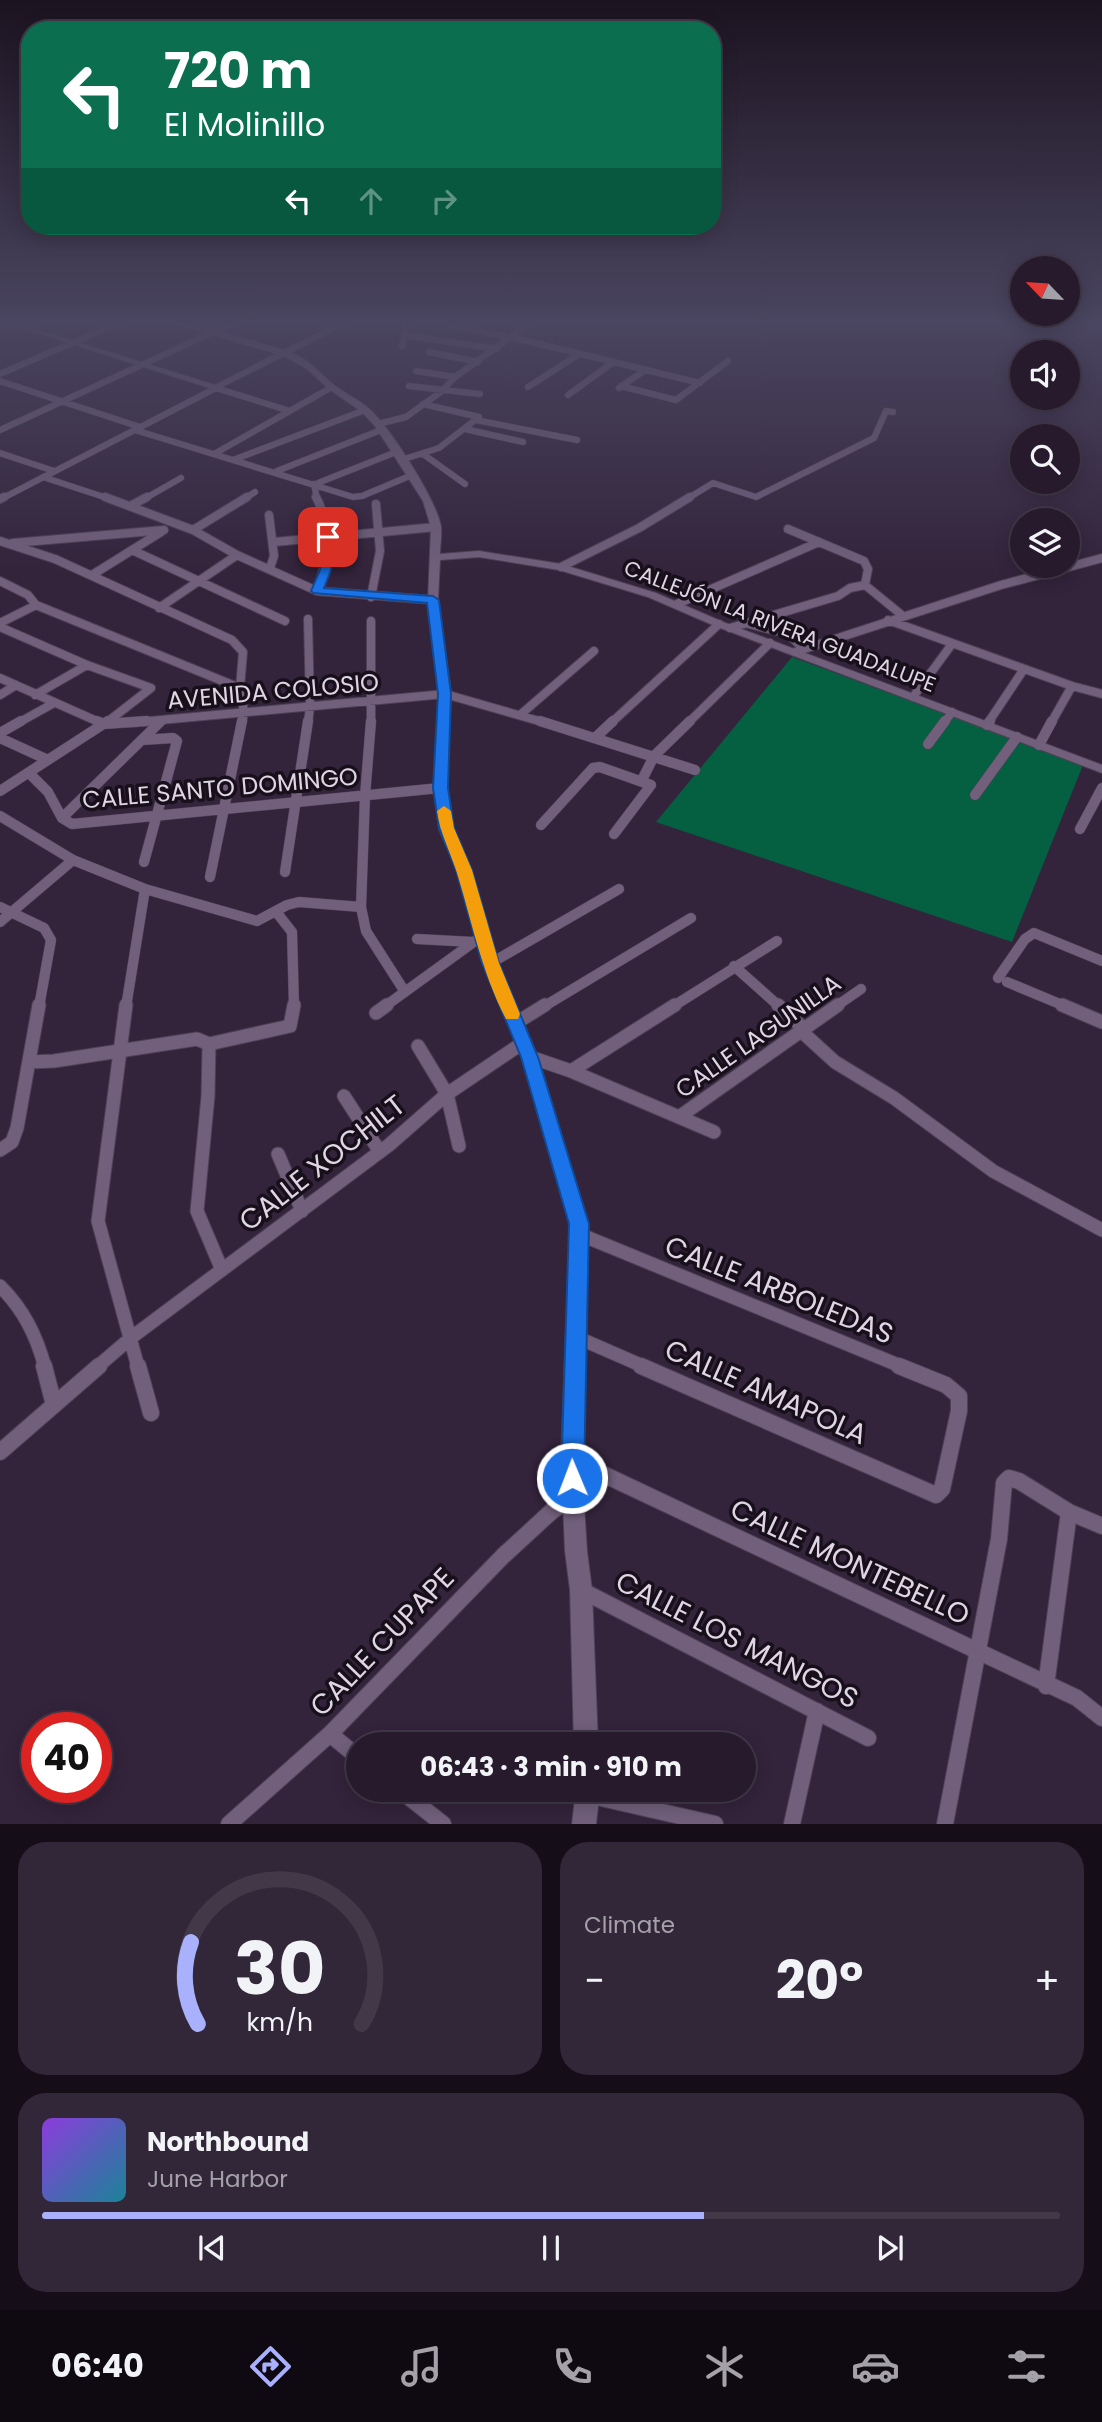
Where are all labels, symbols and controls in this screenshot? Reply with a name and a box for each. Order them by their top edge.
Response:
text: 720 m [164,37,312,105]
icon: left [49,49,140,140]
text: El Molinillo [164,102,325,147]
icon: left [279,182,317,220]
icon: ahead [352,182,390,220]
icon: right [425,182,463,220]
north arrow [1010,256,1080,326]
map controls [1010,256,1080,578]
button: sound [1010,340,1080,410]
button: search [1010,424,1080,494]
pin [298,507,358,567]
button: layers [1010,508,1080,578]
icon: arrive [309,518,347,556]
street label: CALLEJÓN LA RIVERA GUADALUPE [620,553,940,699]
street label: AVENIDA COLOSIO [166,665,380,717]
street label: CALLE SANTO DOMINGO [81,760,359,816]
street label: CALLE LAGUNILLA [669,966,847,1106]
street label: CALLE XOCHILT [231,1086,413,1240]
street label: CALLE ARBOLEDAS [659,1226,899,1354]
street label: CALLE AMAPOLA [659,1330,873,1454]
position arrow [535,1441,609,1515]
street label: CALLE MONTEBELLO [724,1489,976,1635]
street label: CALLE CUPAPE [301,1559,463,1725]
street label: CALLE LOS MANGOS [609,1562,865,1718]
speed limit sign: 40 [21,1712,112,1803]
text: 06:43 · 3 min · 910 m [420,1749,682,1785]
text: Climate [584,1909,675,1941]
text: 30 [234,1919,326,2020]
text: 20° [776,1944,863,2017]
text: − [584,1954,605,2007]
text: + [1034,1954,1060,2007]
text: km/h [247,2005,313,2040]
text: Northbound [147,2124,309,2160]
text: June Harbor [147,2163,288,2195]
icon: previous [193,2229,231,2267]
icon: pause [532,2229,570,2267]
icon: next [871,2229,909,2267]
icon: directions [246,2342,295,2391]
icon: music [397,2342,446,2391]
icon: phone [548,2342,597,2391]
icon: climate [700,2342,749,2391]
icon: car [851,2342,900,2391]
icon: filters [1002,2342,1051,2391]
text: 06:40 [51,2343,144,2388]

